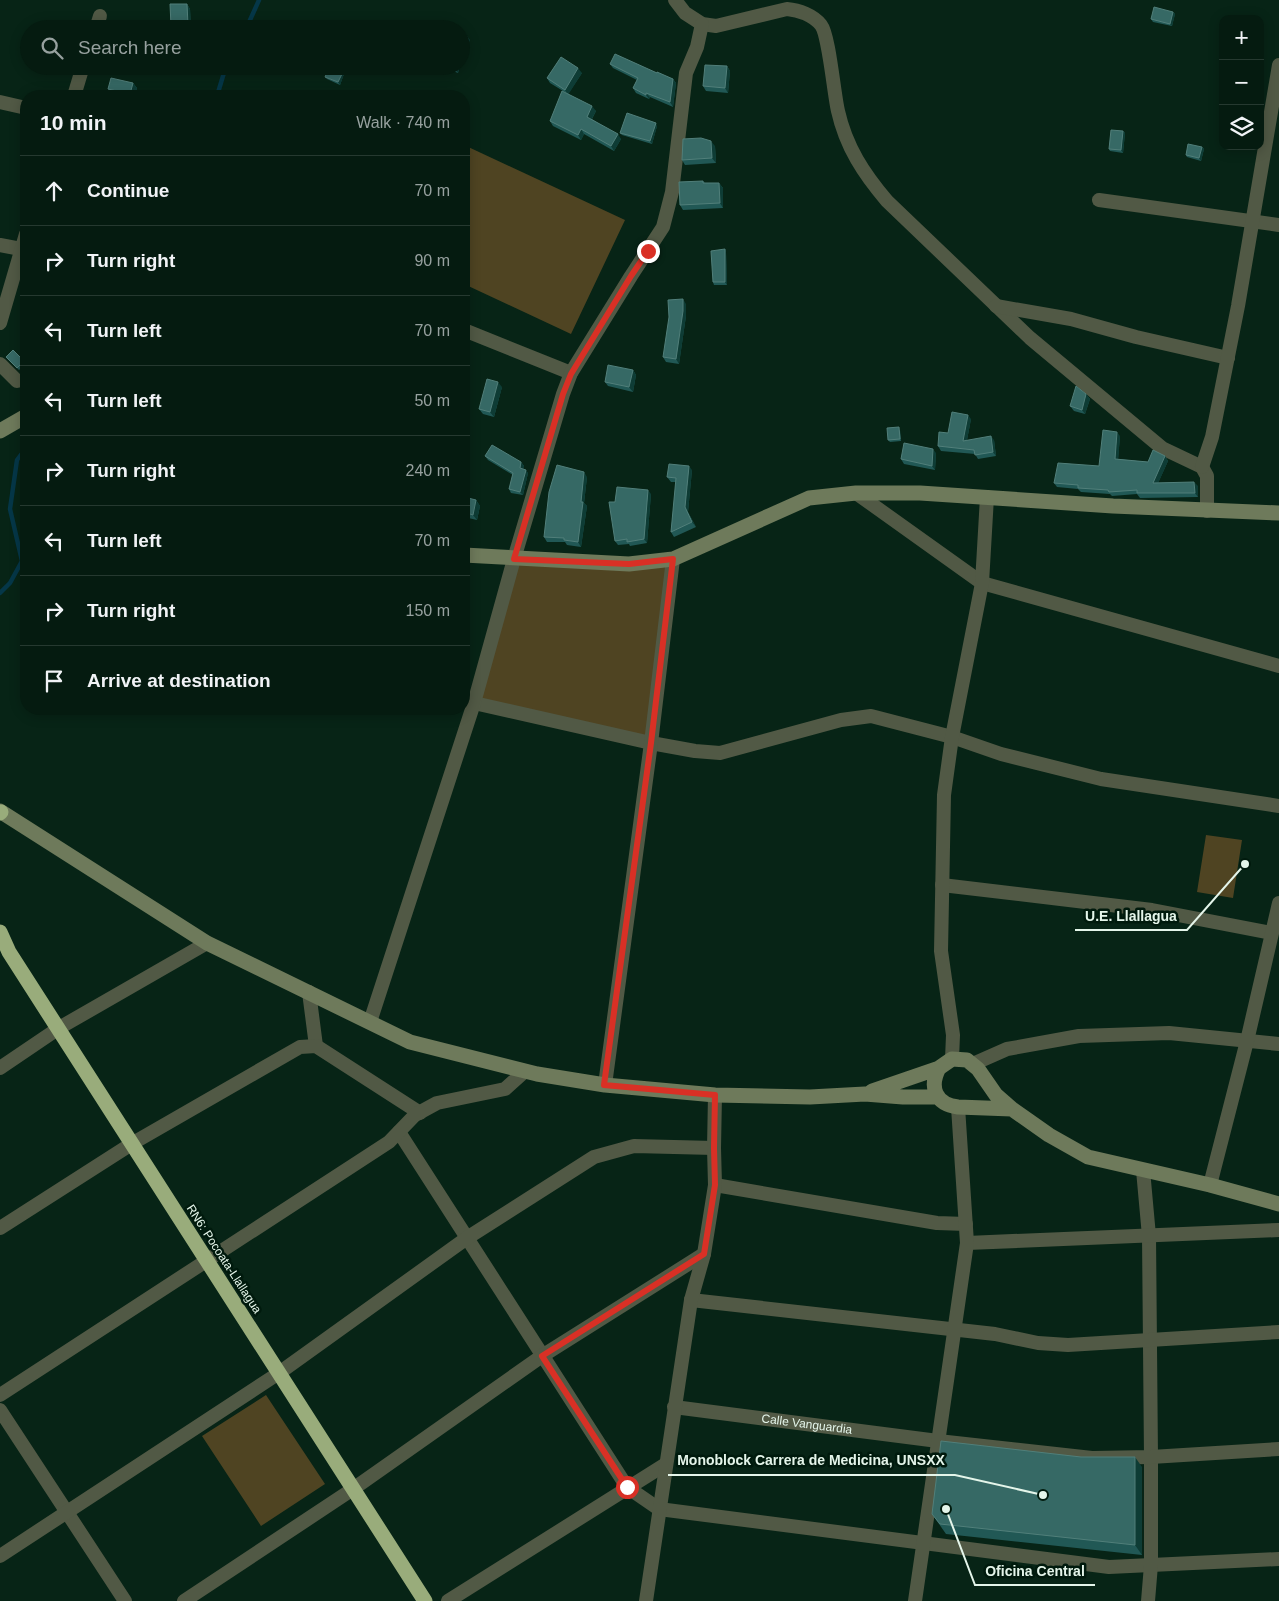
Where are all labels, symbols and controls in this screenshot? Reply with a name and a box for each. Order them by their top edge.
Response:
map controls [1219,15,1264,150]
button: + [1219,15,1264,60]
search box [20,20,470,75]
icon: search [38,34,66,62]
text: Search here [78,37,182,58]
button: − [1219,60,1264,105]
button: layers [1219,105,1264,150]
text: 10 min [40,111,107,134]
text: Walk · 740 m [356,114,450,131]
icon: ahead [40,177,68,205]
text: Continue [87,180,169,201]
text: 70 m [414,182,450,199]
route end [637,240,660,263]
icon: right [40,247,68,275]
text: Turn right [87,250,175,271]
text: 90 m [414,252,450,269]
icon: left [40,317,68,345]
text: Turn left [87,320,162,341]
text: 70 m [414,322,450,339]
icon: left [40,387,68,415]
text: Turn left [87,390,162,411]
text: 50 m [414,392,450,409]
icon: right [40,457,68,485]
text: Turn right [87,460,175,481]
text: 240 m [406,462,450,479]
icon: left [40,527,68,555]
text: Turn left [87,530,162,551]
text: 70 m [414,532,450,549]
icon: right [40,597,68,625]
text: Turn right [87,600,175,621]
text: 150 m [406,602,450,619]
icon: arrive [40,667,68,695]
text: Arrive at destination [87,670,271,691]
callout: U.E. Llallagua [1075,901,1187,930]
text: U.E. Llallagua [1085,908,1177,924]
street label: RN6: Pocoata-Llallagua [184,1202,265,1316]
street label: Calle Vanguardia [761,1411,853,1437]
callout: Monoblock Carrera de Medicina, UNSXX [668,1446,955,1475]
text: Monoblock Carrera de Medicina, UNSXX [677,1452,945,1468]
route start [616,1476,639,1499]
callout: Oficina Central [975,1556,1095,1585]
text: Oficina Central [985,1563,1085,1579]

